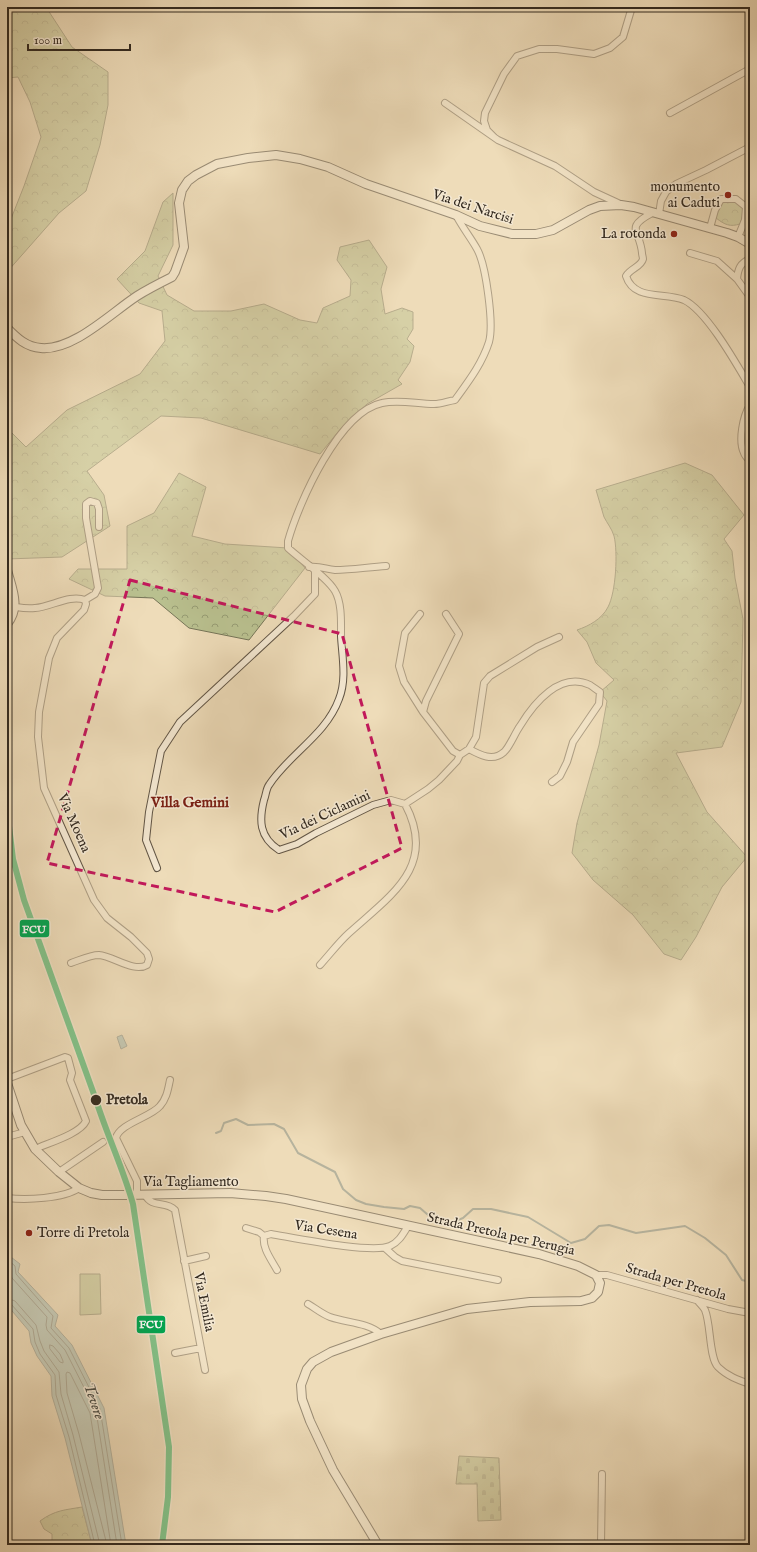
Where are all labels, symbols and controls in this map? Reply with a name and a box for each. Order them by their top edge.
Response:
scale bar [28,26,130,52]
text: 100 m [34,33,62,48]
place label: monumento ai Caduti [650,178,720,212]
street label: Via dei Narcisi [429,185,516,229]
marker: monumento ai Caduti [723,190,733,200]
place label: La rotonda [601,225,667,243]
marker: La rotonda [669,229,679,239]
street label: Via dei Ciclamini [276,786,373,844]
street label: Via Moena [53,790,95,856]
district label: Villa Gemini [150,793,229,812]
line badge: FCU [19,919,50,938]
text: FCU [22,923,47,937]
place label: Pretola [106,1091,149,1109]
marker: Pretola [89,1093,103,1107]
street label: Via Tagliamento [142,1173,239,1191]
street label: Strada Pretola per Perugia [425,1208,577,1260]
street label: Via Cesena [292,1216,360,1244]
place label: Torre di Pretola [37,1224,130,1242]
marker: Torre di Pretola [24,1228,34,1238]
street label: Strada per Pretola [624,1259,729,1305]
street label: Via Emilia [189,1270,219,1334]
line badge: FCU [136,1315,166,1334]
text: FCU [139,1318,164,1332]
water label: Tevere [79,1380,109,1422]

